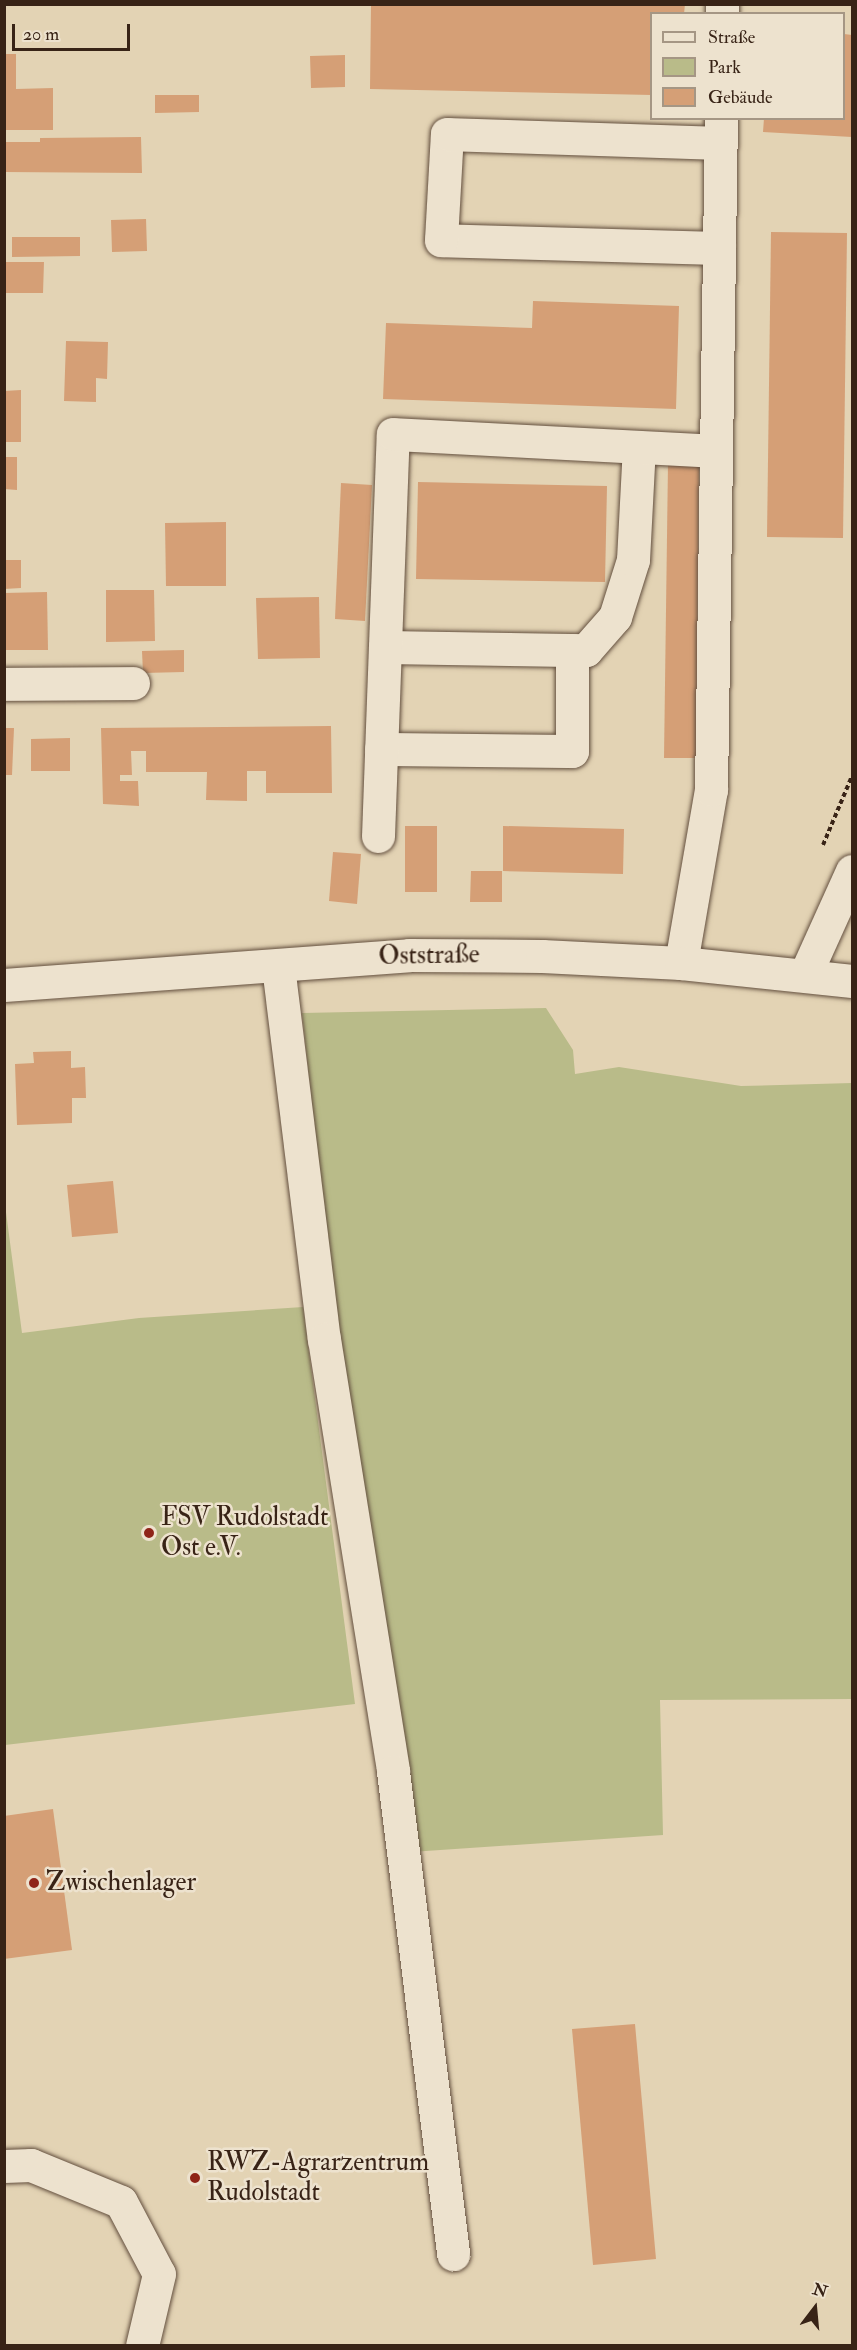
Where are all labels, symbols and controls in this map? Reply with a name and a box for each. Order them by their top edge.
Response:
scale bar [15,12,134,50]
legend [650,12,845,120]
text: 20 m [23,23,59,46]
text: Straße [708,26,755,49]
text: Park [708,56,741,79]
text: Gebäude [708,86,773,109]
street label: Oststraße [378,940,480,972]
place label: FSV Rudolstadt Ost e.V. [161,1502,328,1564]
marker: FSV Rudolstadt Ost e.V. [142,1526,156,1540]
place label: Zwischenlager [46,1867,196,1899]
marker: Zwischenlager [27,1876,41,1890]
place label: RWZ-Agrarzentrum Rudolstadt [207,2147,429,2208]
marker: RWZ-Agrarzentrum Rudolstadt [188,2171,202,2185]
north arrow [785,2278,845,2338]
text: N [810,2279,830,2302]

